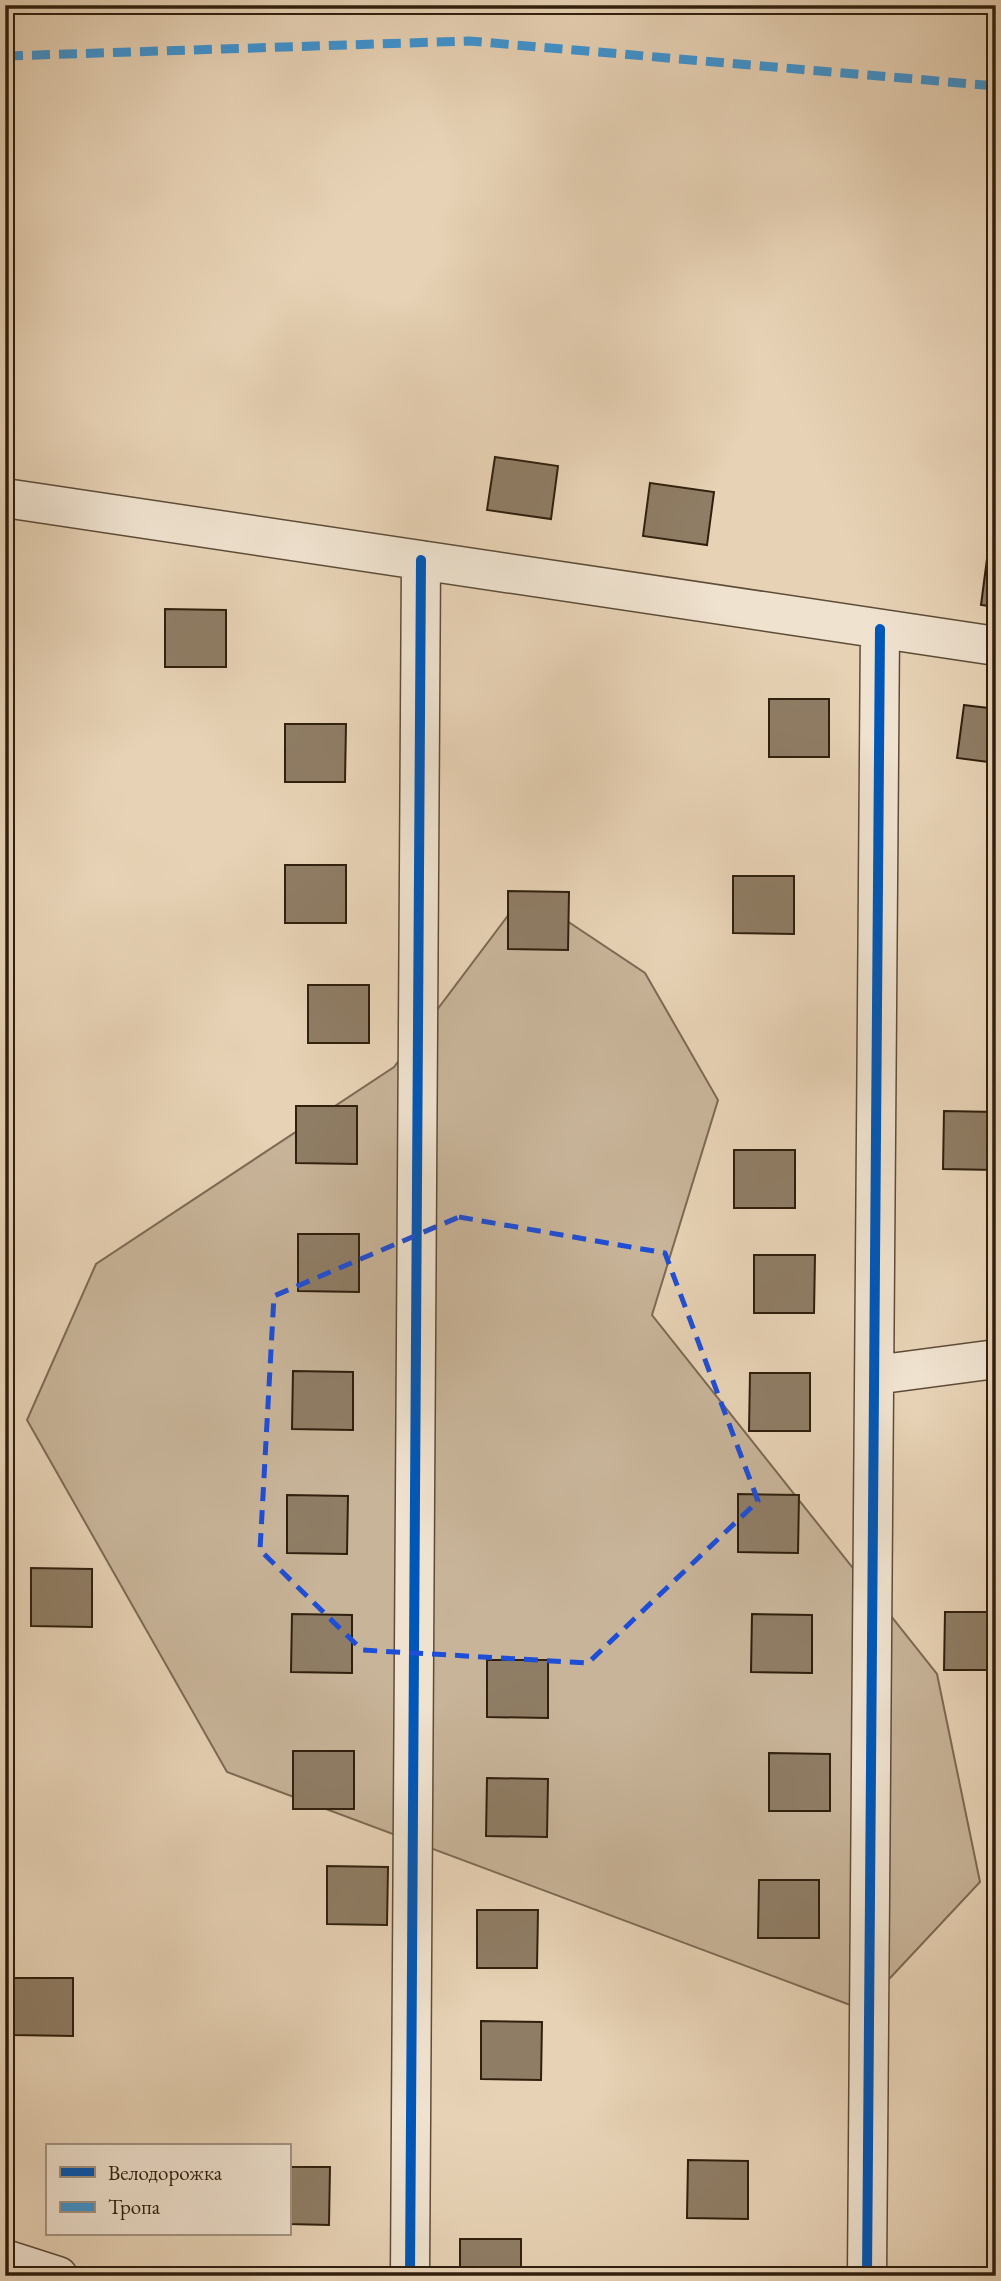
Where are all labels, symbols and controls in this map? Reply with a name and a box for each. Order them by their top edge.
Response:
legend [46,2144,290,2236]
text: Велодорожка [108,2159,223,2186]
text: Тропа [108,2193,161,2220]

